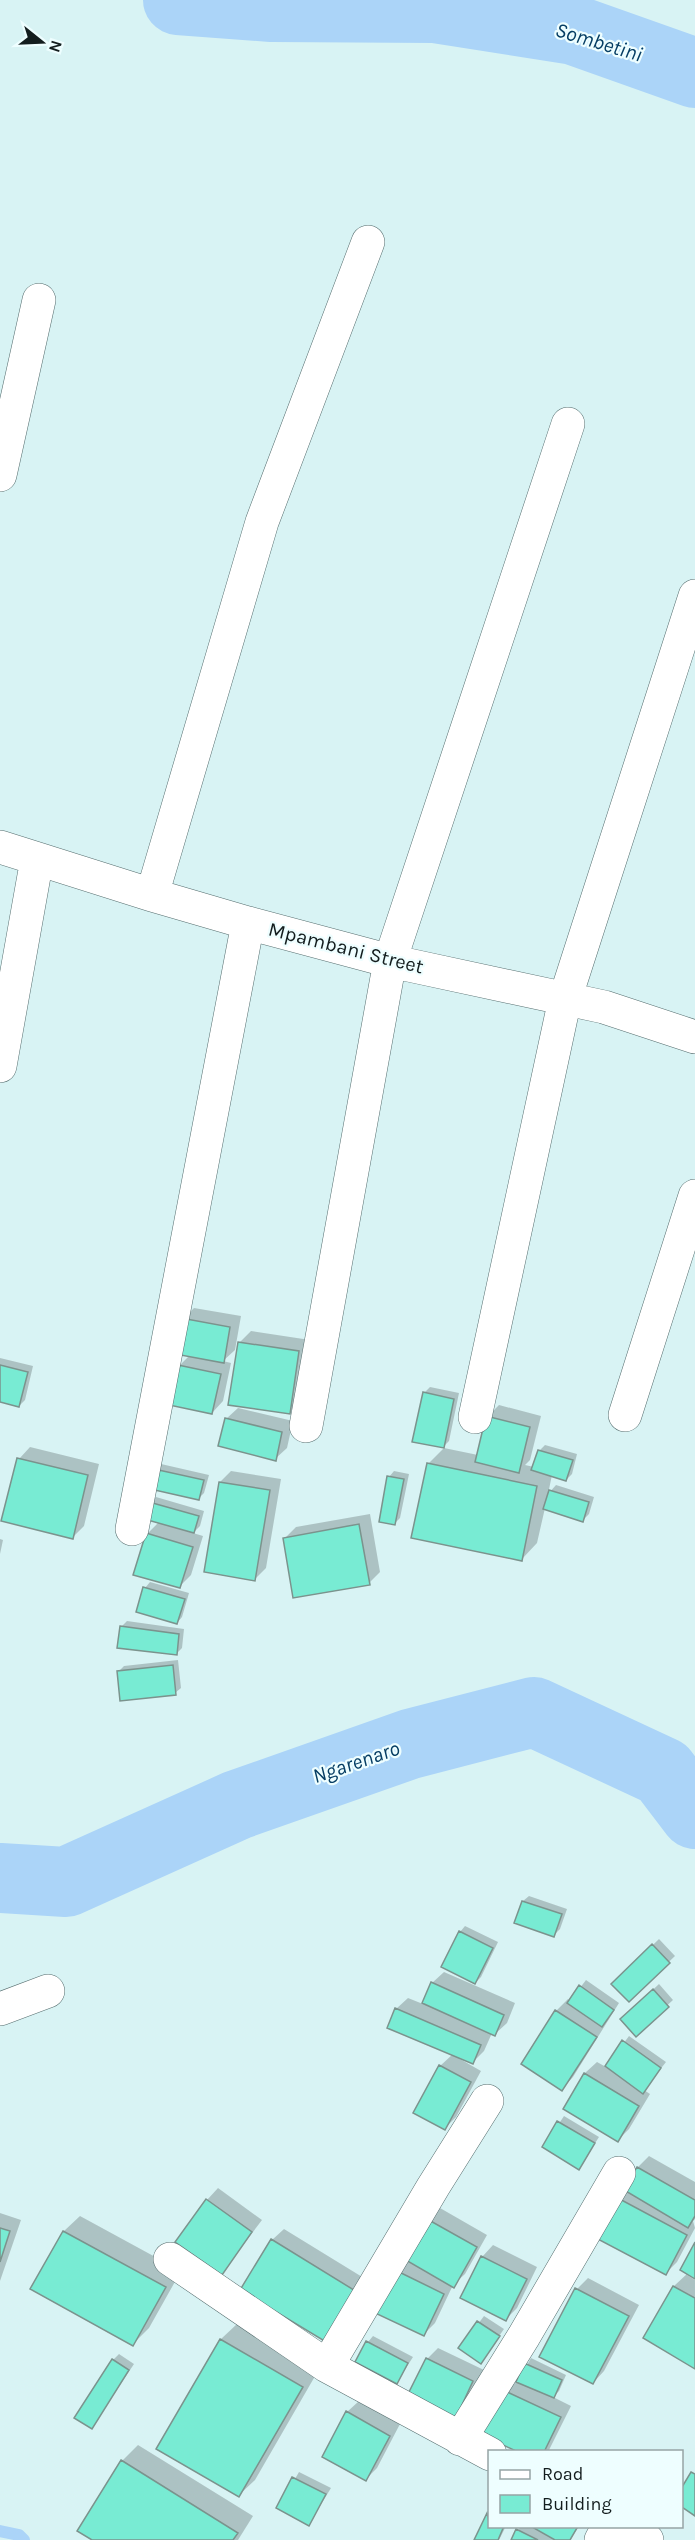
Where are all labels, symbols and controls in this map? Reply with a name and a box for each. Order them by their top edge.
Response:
north arrow [12,12,72,72]
water label: Sombetini [552,17,646,67]
text: N [45,38,67,55]
street label: Mpambani Street [266,918,426,978]
water label: Ngarenaro [309,1736,403,1788]
legend [488,2450,683,2528]
text: Road [542,2463,583,2485]
text: Building [542,2493,612,2515]

